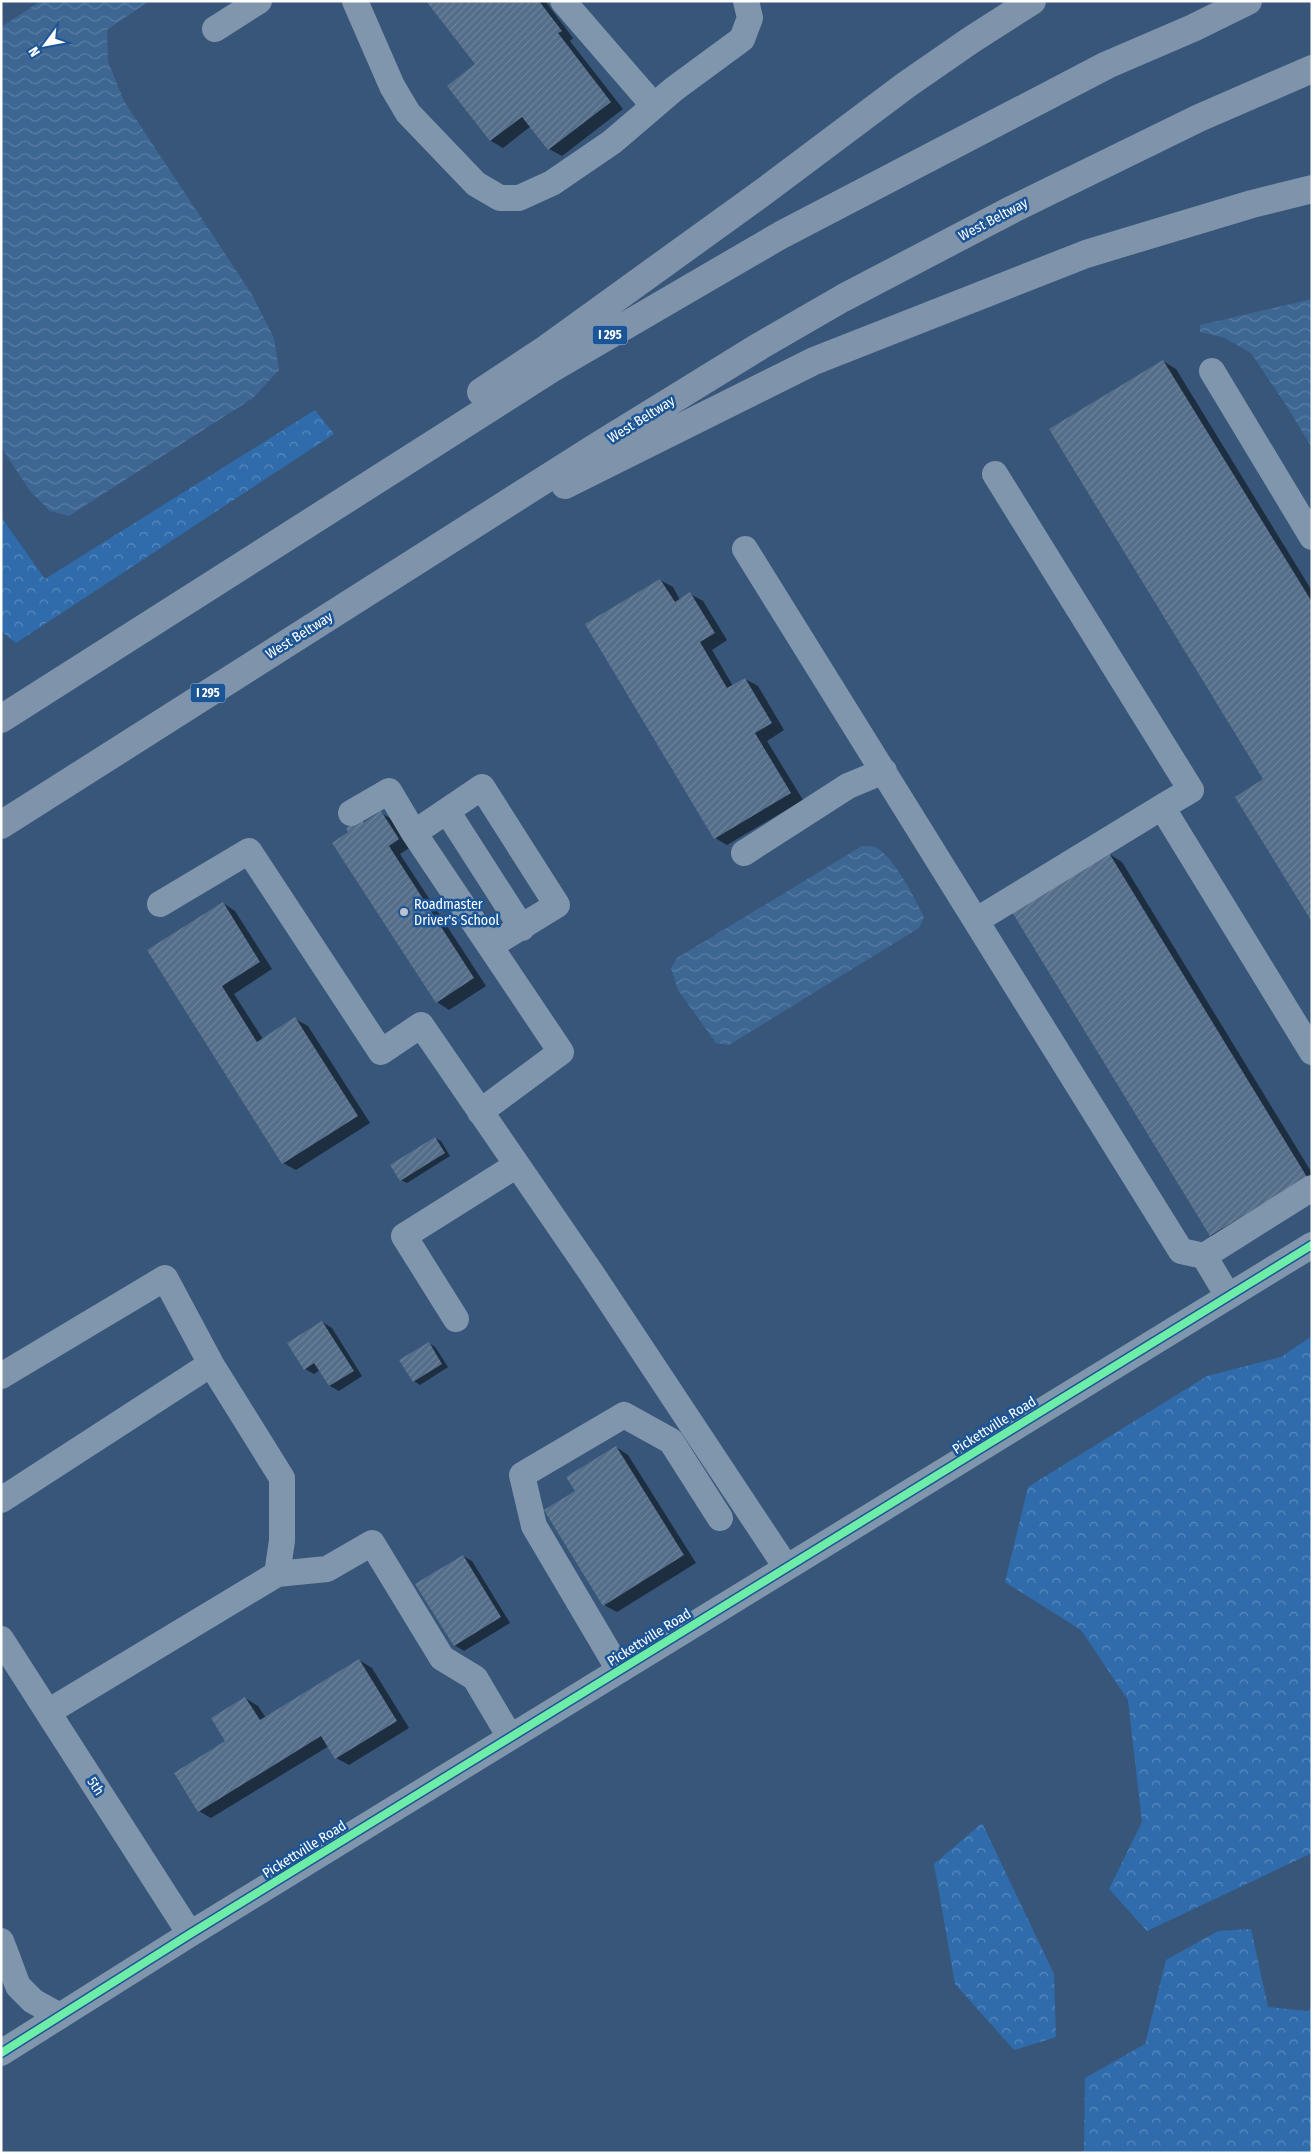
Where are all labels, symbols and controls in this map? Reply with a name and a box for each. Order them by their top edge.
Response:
north arrow [20,20,70,70]
text: N [25,44,44,60]
street label: West Beltway [956,194,1031,245]
road number: I 295 [592,326,628,344]
street label: West Beltway [605,392,679,447]
street label: West Beltway [263,608,337,663]
road number: I 295 [190,684,226,702]
place label: Roadmaster Driver's School [414,896,500,929]
marker: Roadmaster Driver's School [398,906,410,918]
street label: Pickettville Road [949,1393,1039,1458]
street label: Pickettville Road [604,1605,694,1670]
street label: 5th [83,1774,108,1799]
street label: Pickettville Road [259,1817,349,1882]

